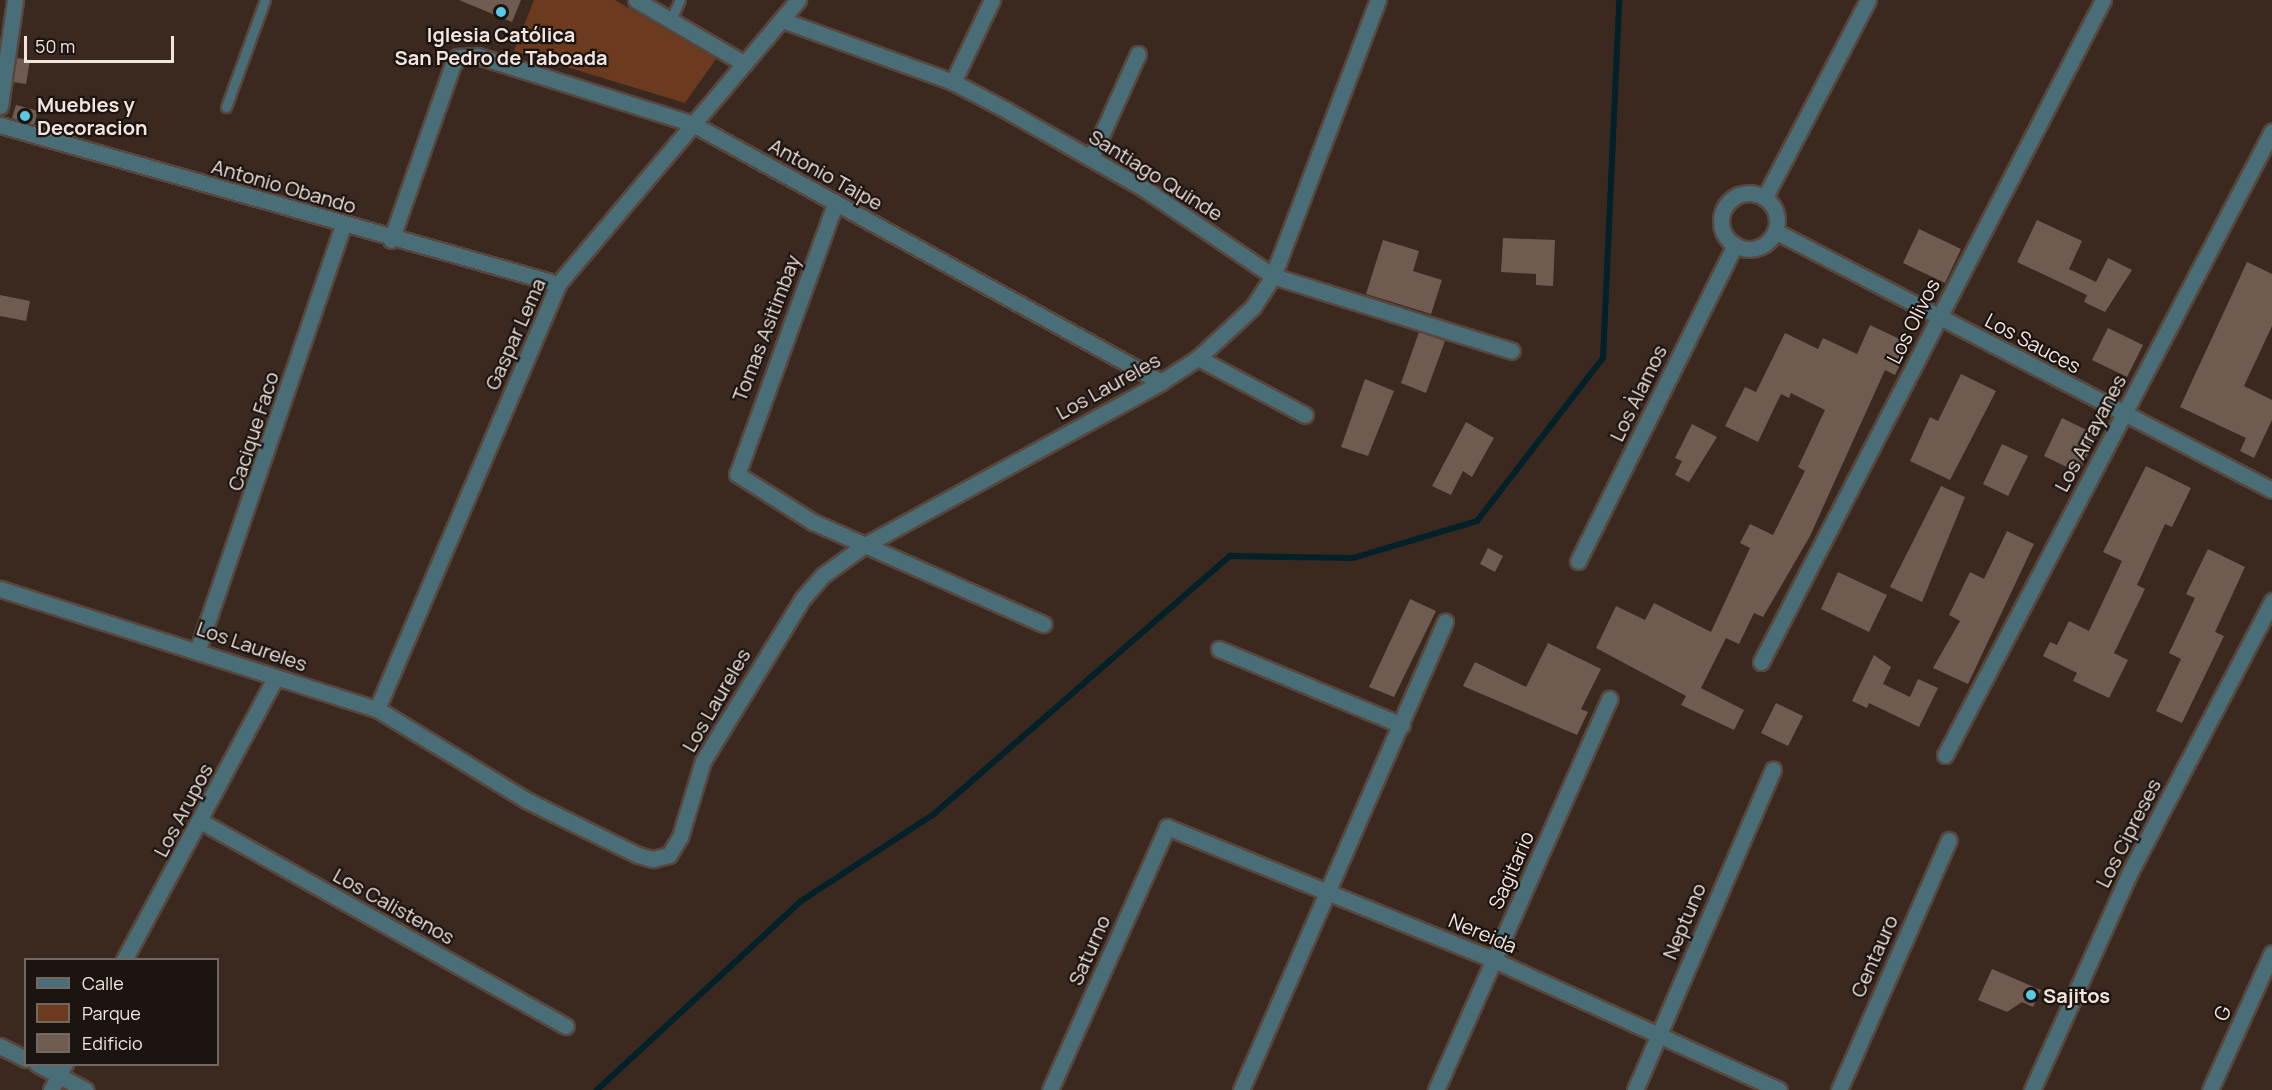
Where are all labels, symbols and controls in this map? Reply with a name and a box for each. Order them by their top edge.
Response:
marker: Iglesia Católica San Pedro de Taboada [494,5,508,19]
place label: Iglesia Católica San Pedro de Taboada [395,22,607,69]
scale bar [27,24,177,62]
text: 50 m [35,34,75,58]
place label: Muebles y Decoracion [37,92,148,139]
marker: Muebles y Decoracion [18,109,32,123]
street label: Santiago Quinde [1085,124,1227,226]
street label: Antonio Taipe [765,133,887,215]
street label: Antonio Obando [209,154,359,218]
street label: Tomas Asitimbay [727,251,805,405]
street label: Los Olivos [1881,274,1945,368]
street label: Gaspar Lema [480,275,550,393]
street label: Los Sauces [1981,308,2085,378]
street label: Los Àlamos [1604,341,1672,445]
street label: Los Laureles [1052,348,1164,424]
street label: Cacique Faco [222,368,284,494]
street label: Los Arrayanes [2049,370,2131,496]
street label: Los Laureles [194,616,310,676]
street label: Los Laureles [677,644,755,756]
street label: Los Arupos [148,759,218,861]
street label: Los Cipreses [2090,775,2166,891]
street label: Sagitario [1483,827,1539,913]
street label: Los Calistenos [329,863,459,949]
street label: Neptuno [1657,879,1711,963]
street label: Nereida [1445,908,1521,958]
street label: Saturno [1063,911,1115,989]
street label: Centauro [1845,911,1903,1001]
legend [24,958,219,1066]
text: Calle [82,971,124,995]
place label: Sajitos [2043,983,2110,1007]
marker: Sajitos [2024,988,2038,1002]
text: Parque [82,1001,141,1025]
street label: G [2208,1002,2236,1024]
text: Edificio [82,1031,143,1055]

